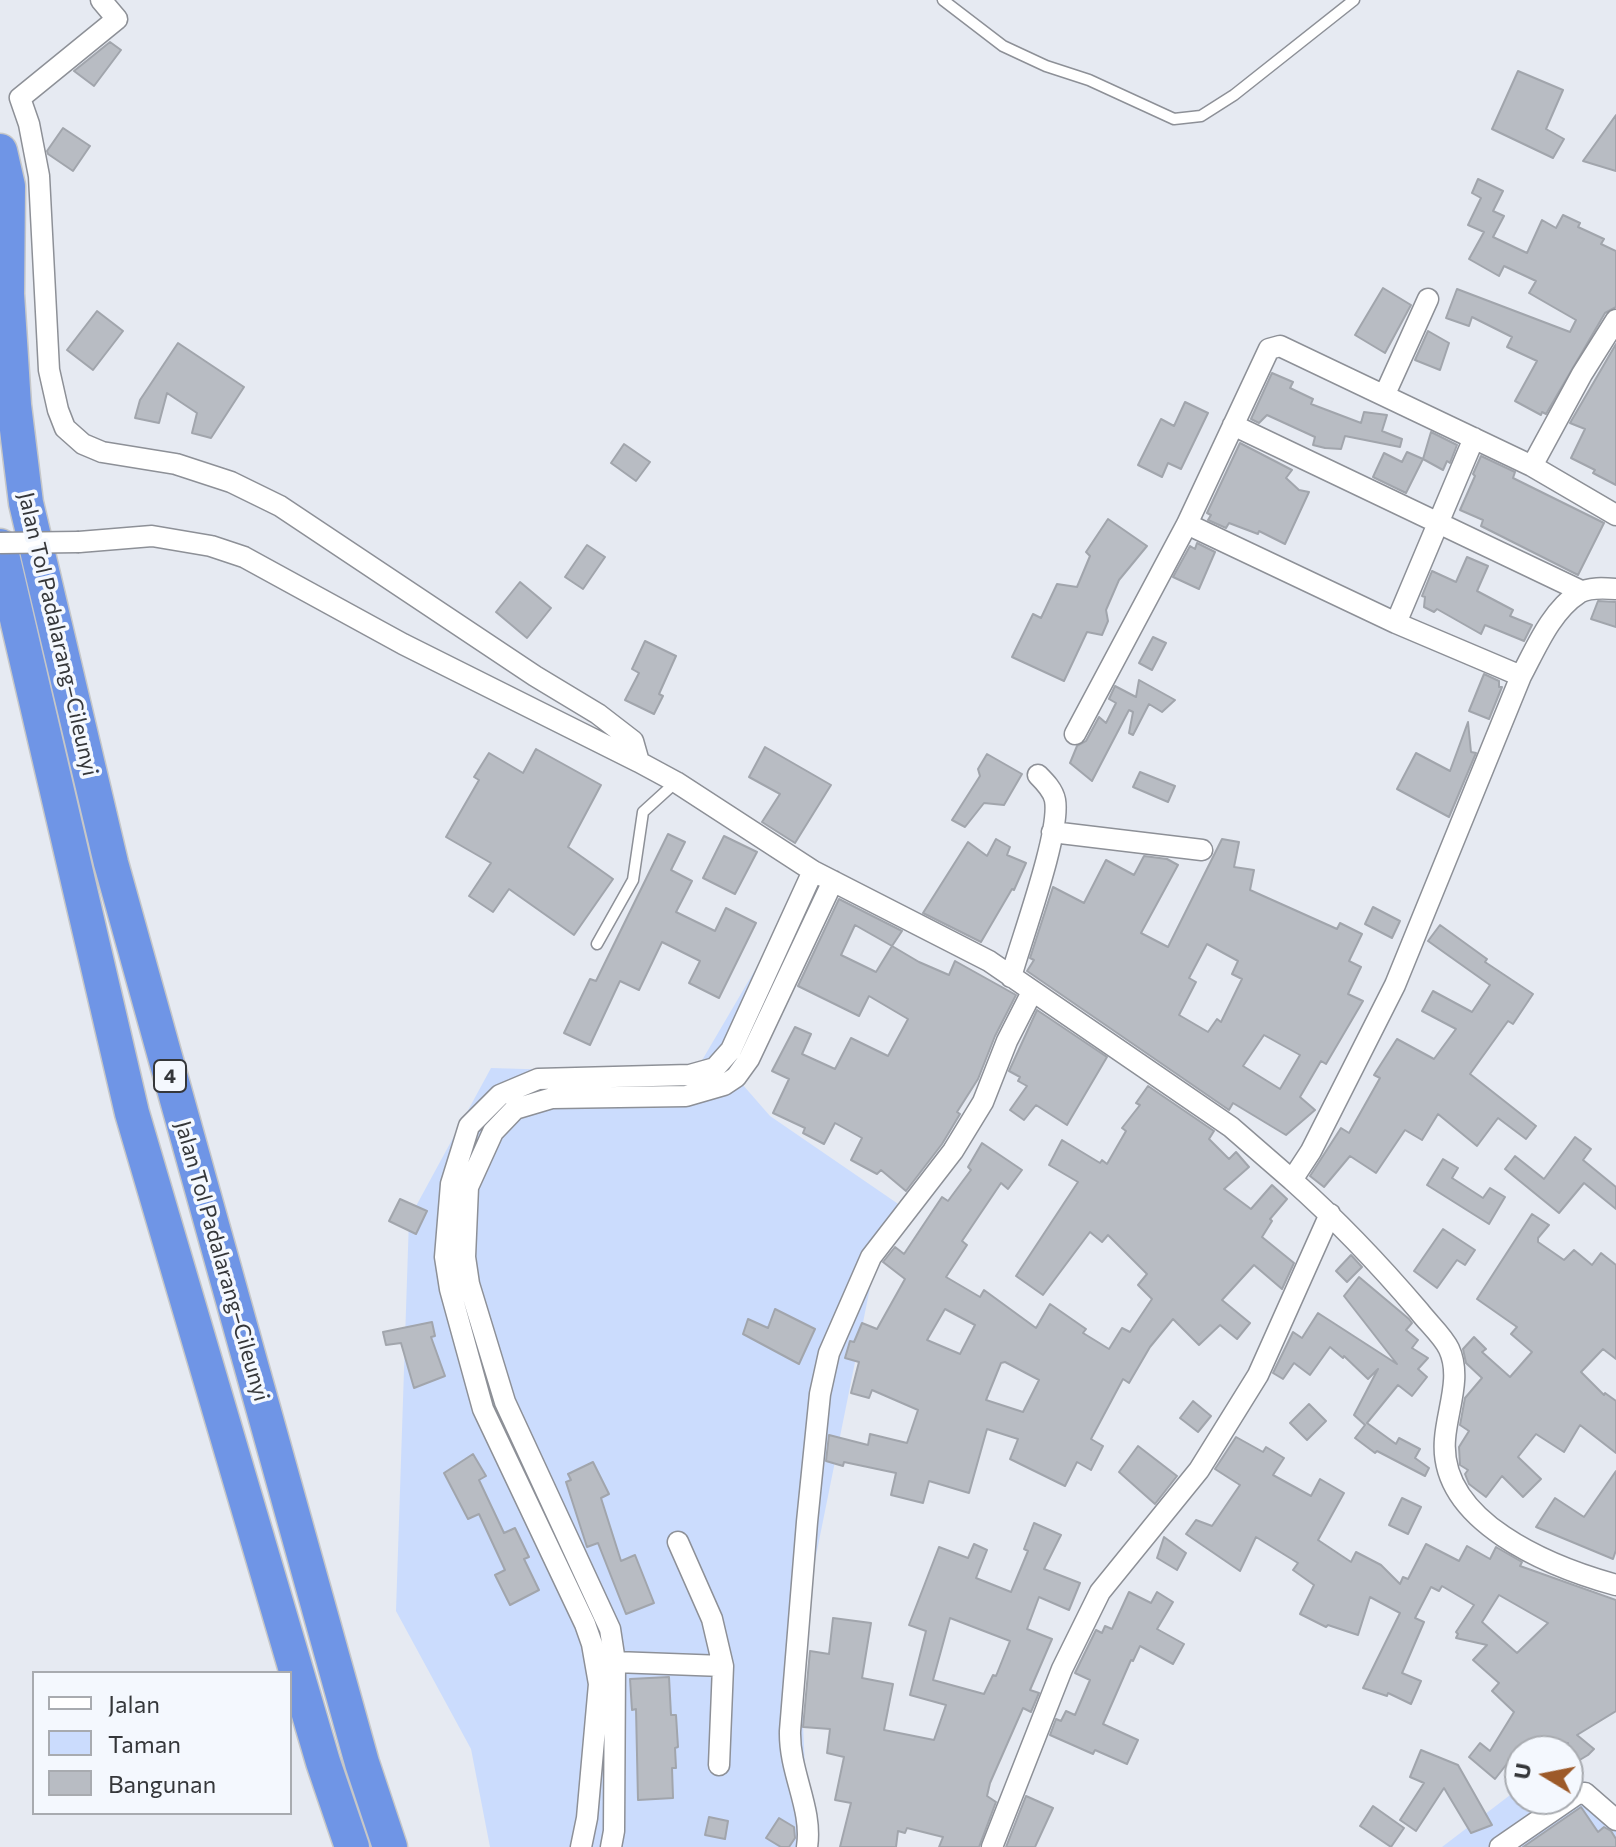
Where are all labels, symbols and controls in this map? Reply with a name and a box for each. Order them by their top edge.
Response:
street label: Jalan Tol Padalarang–Cileunyi [12,490,104,778]
road number: 4 [154,1060,186,1092]
street label: Jalan Tol Padalarang–Cileunyi [169,1118,275,1404]
legend [32,1671,292,1815]
text: Jalan [108,1689,160,1718]
text: Taman [108,1729,181,1758]
north arrow [1504,1735,1584,1815]
text: U [1507,1761,1537,1781]
text: Bangunan [108,1769,216,1798]

